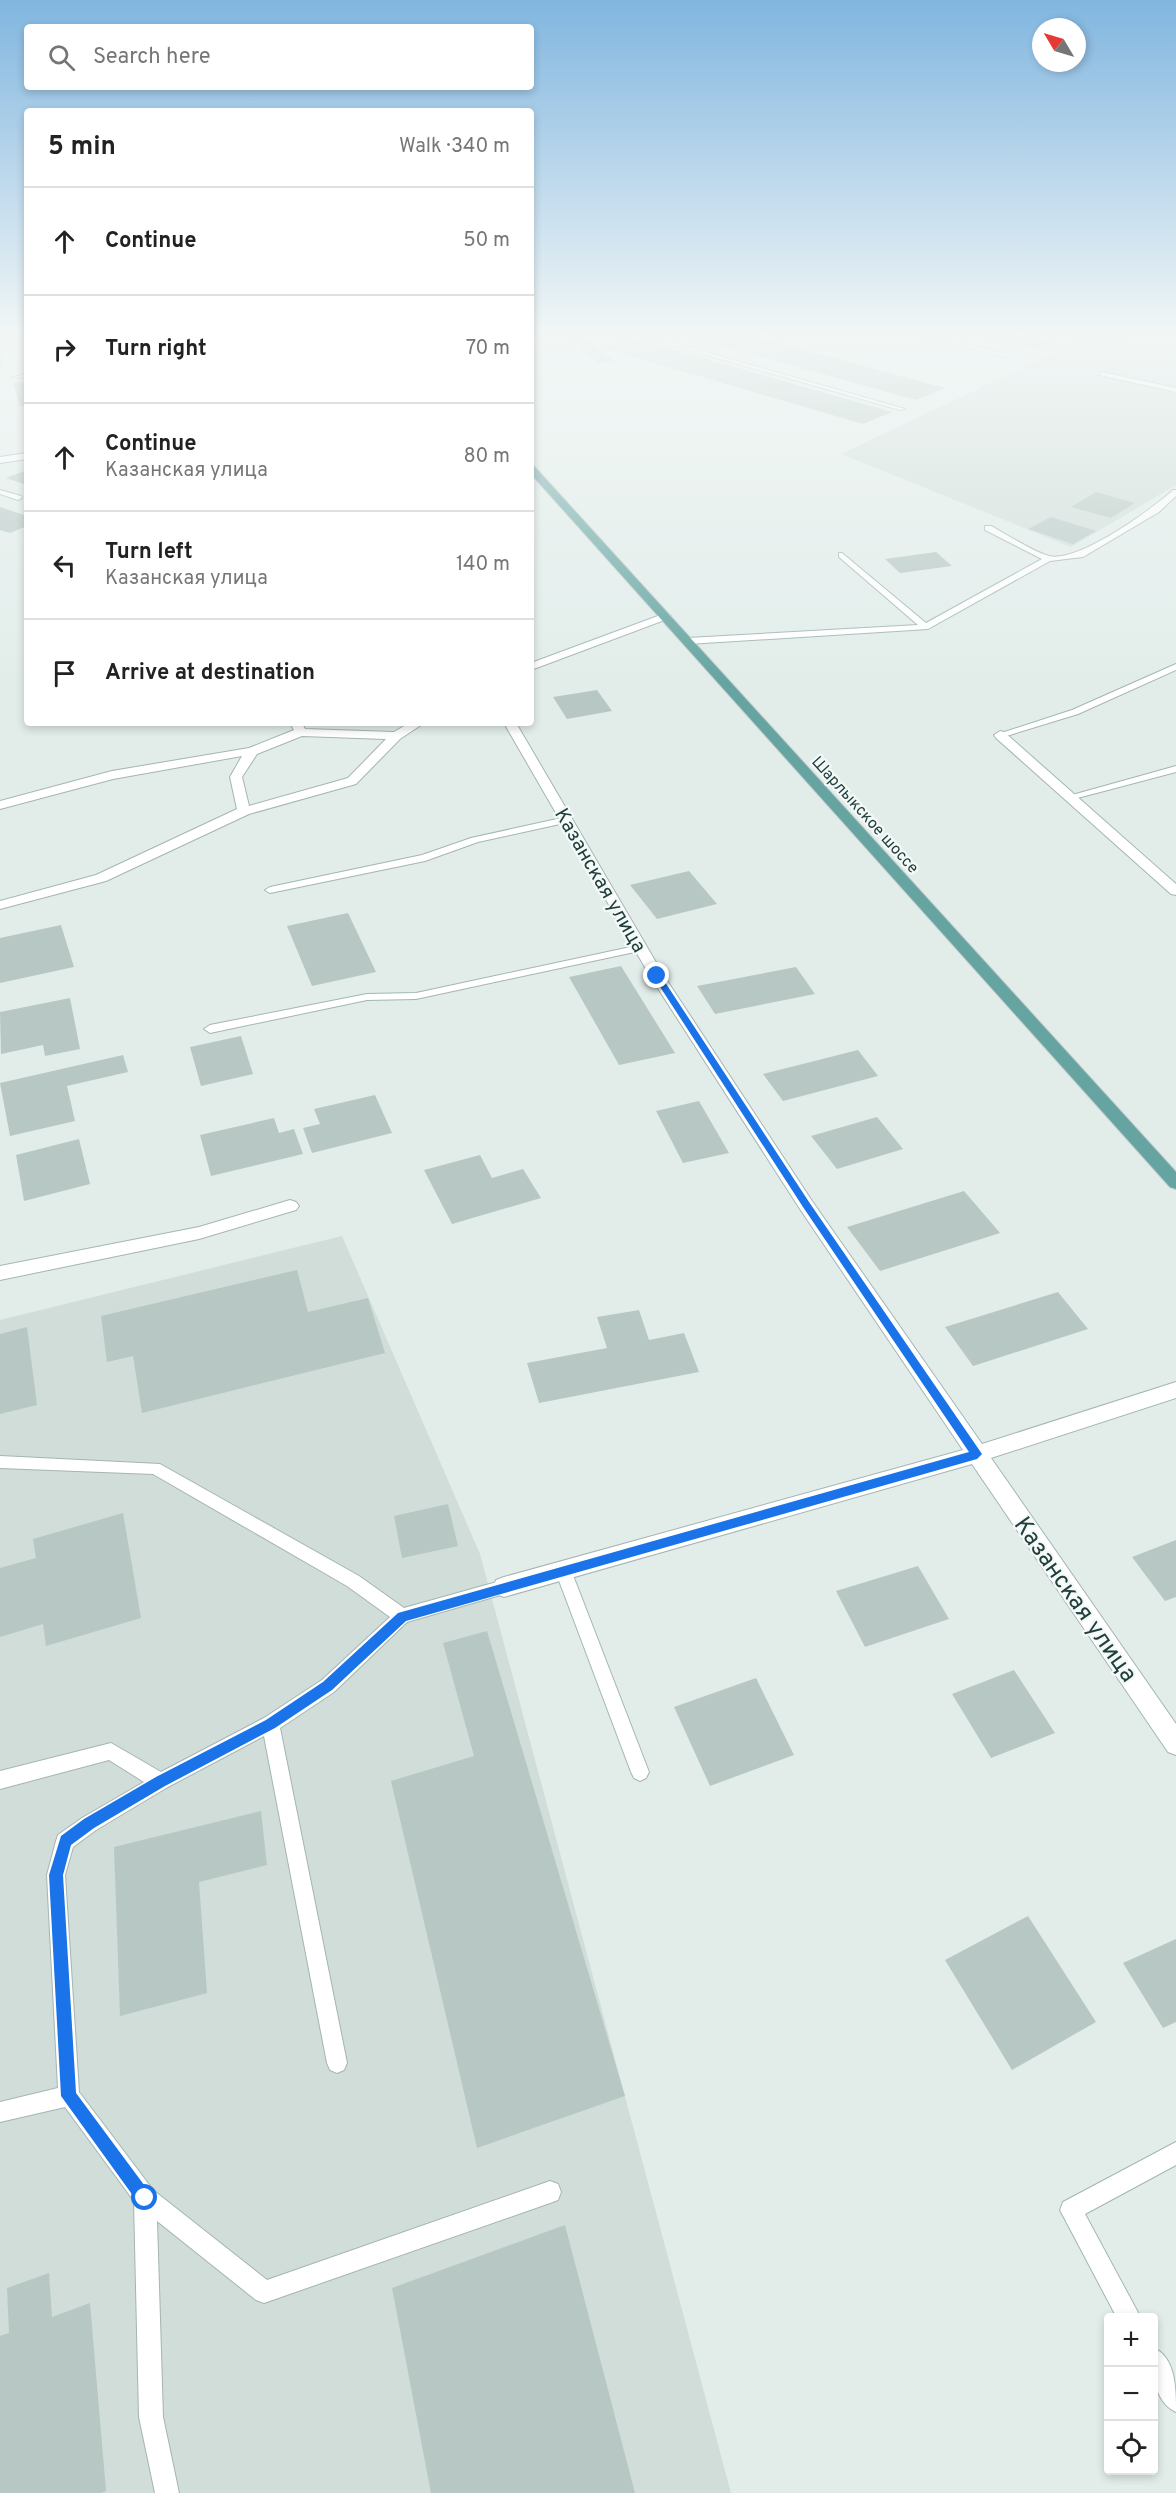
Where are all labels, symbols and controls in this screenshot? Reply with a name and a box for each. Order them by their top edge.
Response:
north arrow [1032,18,1086,72]
search box [24,24,534,90]
icon: search [45,41,78,74]
text: Search here [93,44,211,71]
text: 5 min [48,131,116,164]
text: Walk · 340 m [399,134,510,160]
icon: ahead [48,225,81,258]
text: Continue [105,228,196,255]
text: 50 m [463,228,510,254]
icon: right [48,333,81,366]
text: Turn right [105,336,207,363]
text: 70 m [466,336,510,362]
text: Continue [105,431,196,458]
icon: ahead [48,441,81,474]
text: 80 m [464,444,510,470]
text: Казанская улица [105,458,268,484]
text: Turn left [105,539,193,566]
icon: left [48,549,81,582]
text: 140 m [456,552,510,578]
text: Казанская улица [105,566,268,592]
icon: arrive [48,657,81,690]
text: Arrive at destination [105,660,315,687]
street label: Шарлыкское шоссе [807,753,922,878]
street label: Казанская улица [547,804,651,958]
route end [643,962,669,988]
street label: Казанская улица [1006,1512,1143,1689]
route start [131,2184,157,2210]
map controls [1104,2313,1158,2475]
button: + [1104,2313,1158,2367]
button: − [1104,2367,1158,2421]
button: locate [1104,2421,1158,2475]

